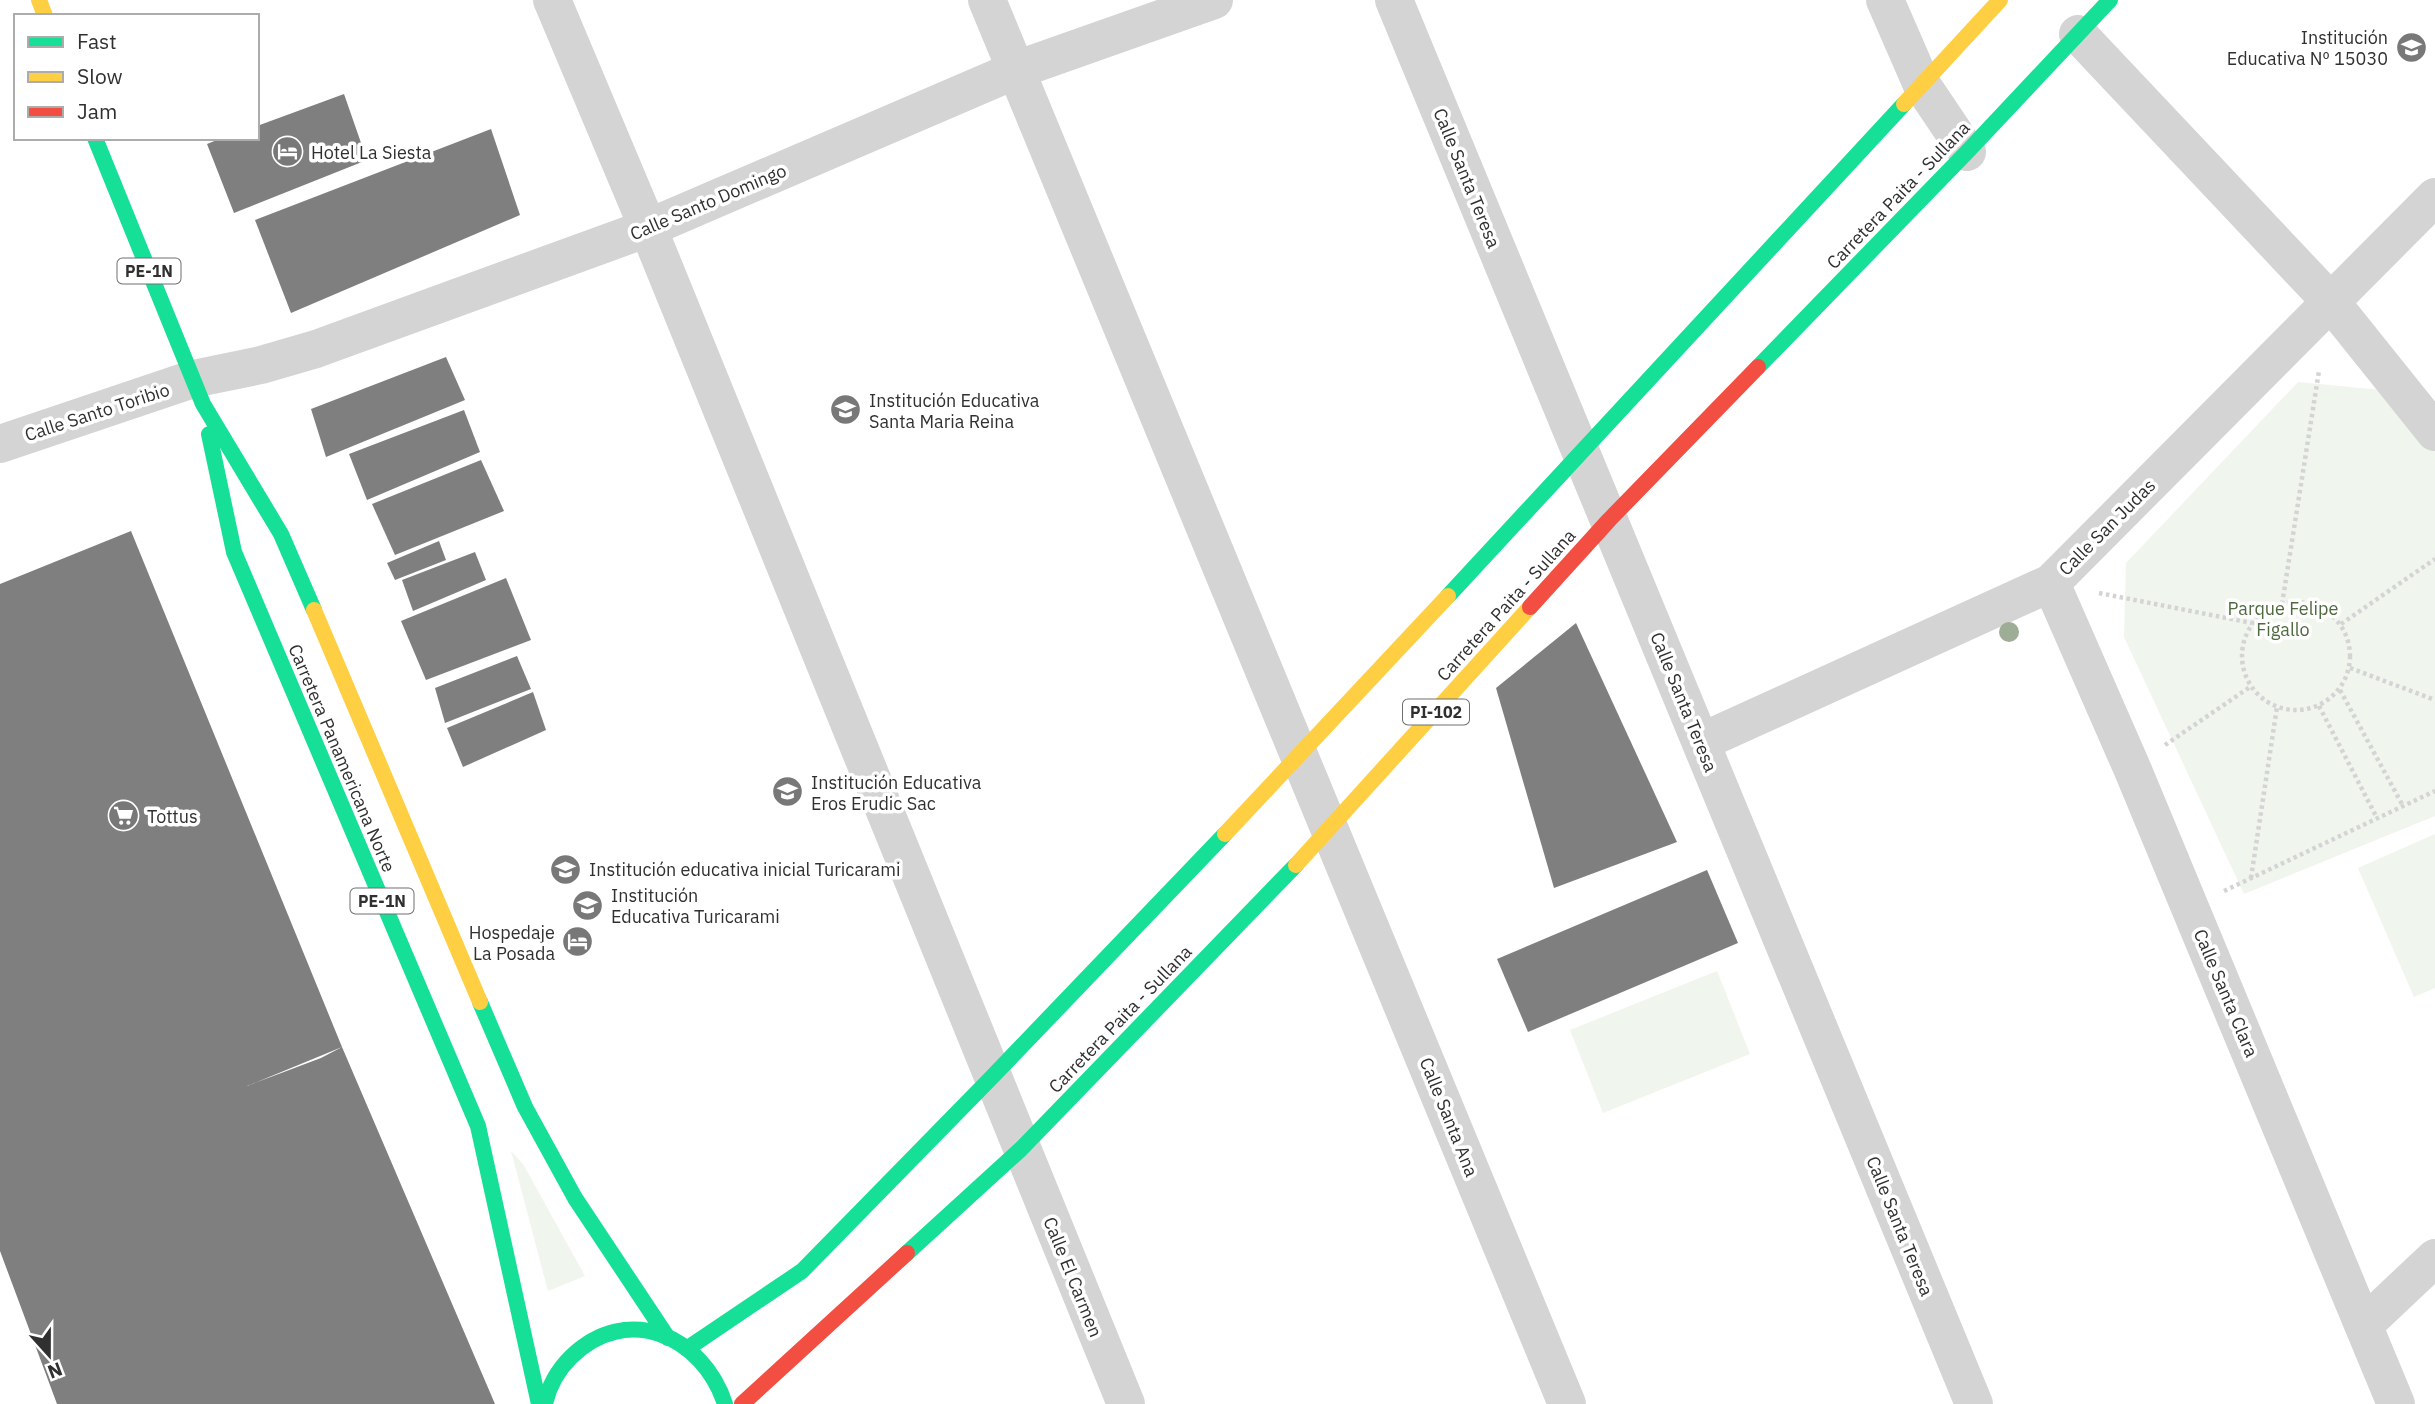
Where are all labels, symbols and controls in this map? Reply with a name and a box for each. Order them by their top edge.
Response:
legend [14,14,259,140]
place label: Institución Educativa Nº 15030 [2227,26,2388,70]
text: Fast [77,27,117,55]
school or university icon: Institución Educativa Nº 15030 [2394,30,2428,64]
text: Slow [77,62,123,90]
text: Jam [77,97,117,125]
street label: Calle Santa Teresa [1428,105,1506,252]
street label: Carretera Paita - Sullana [1821,116,1975,274]
hotel icon: Hotel La Siesta [271,135,305,169]
place label: Hotel La Siesta [311,141,432,164]
street label: Calle Santo Domingo [626,159,790,245]
road number: PE-1N [118,258,180,284]
street label: Calle Santo Toribio [22,378,172,446]
place label: Institución Educativa Santa Maria Reina [869,389,1040,433]
school or university icon: Institución Educativa Santa Maria Reina [829,393,863,427]
street label: Calle San Judas [2054,474,2160,580]
street label: Carretera Paita - Sullana [1432,524,1581,686]
park label: Parque Felipe Figallo [2228,597,2339,641]
street label: Calle Santa Teresa [1645,629,1723,776]
street label: Carretera Panamericana Norte [283,640,401,876]
road number: PI-102 [1403,699,1469,724]
place label: Institución Educativa Eros Erudic Sac [811,771,982,815]
school or university icon: Institución Educativa Eros Erudic Sac [771,775,805,809]
supermarket icon: Tottus [107,799,141,833]
place label: Tottus [147,805,198,828]
school or university icon: Institución educativa inicial Turicarami [549,852,583,886]
place label: Institución educativa inicial Turicarami [589,858,900,881]
place label: Institución Educativa Turicarami [611,884,780,928]
road number: PE-1N [350,888,414,914]
school or university icon: Institución Educativa Turicarami [571,888,605,922]
place label: Hospedaje La Posada [469,921,555,965]
hotel icon: Hospedaje La Posada [561,925,595,959]
street label: Calle Santa Clara [2189,925,2263,1061]
street label: Carretera Paita - Sullana [1043,940,1197,1098]
street label: Calle Santa Ana [1415,1054,1483,1180]
street label: Calle Santa Teresa [1861,1153,1939,1300]
street label: Calle El Carmen [1038,1214,1108,1340]
north arrow [14,1320,84,1390]
text: N [44,1357,66,1385]

